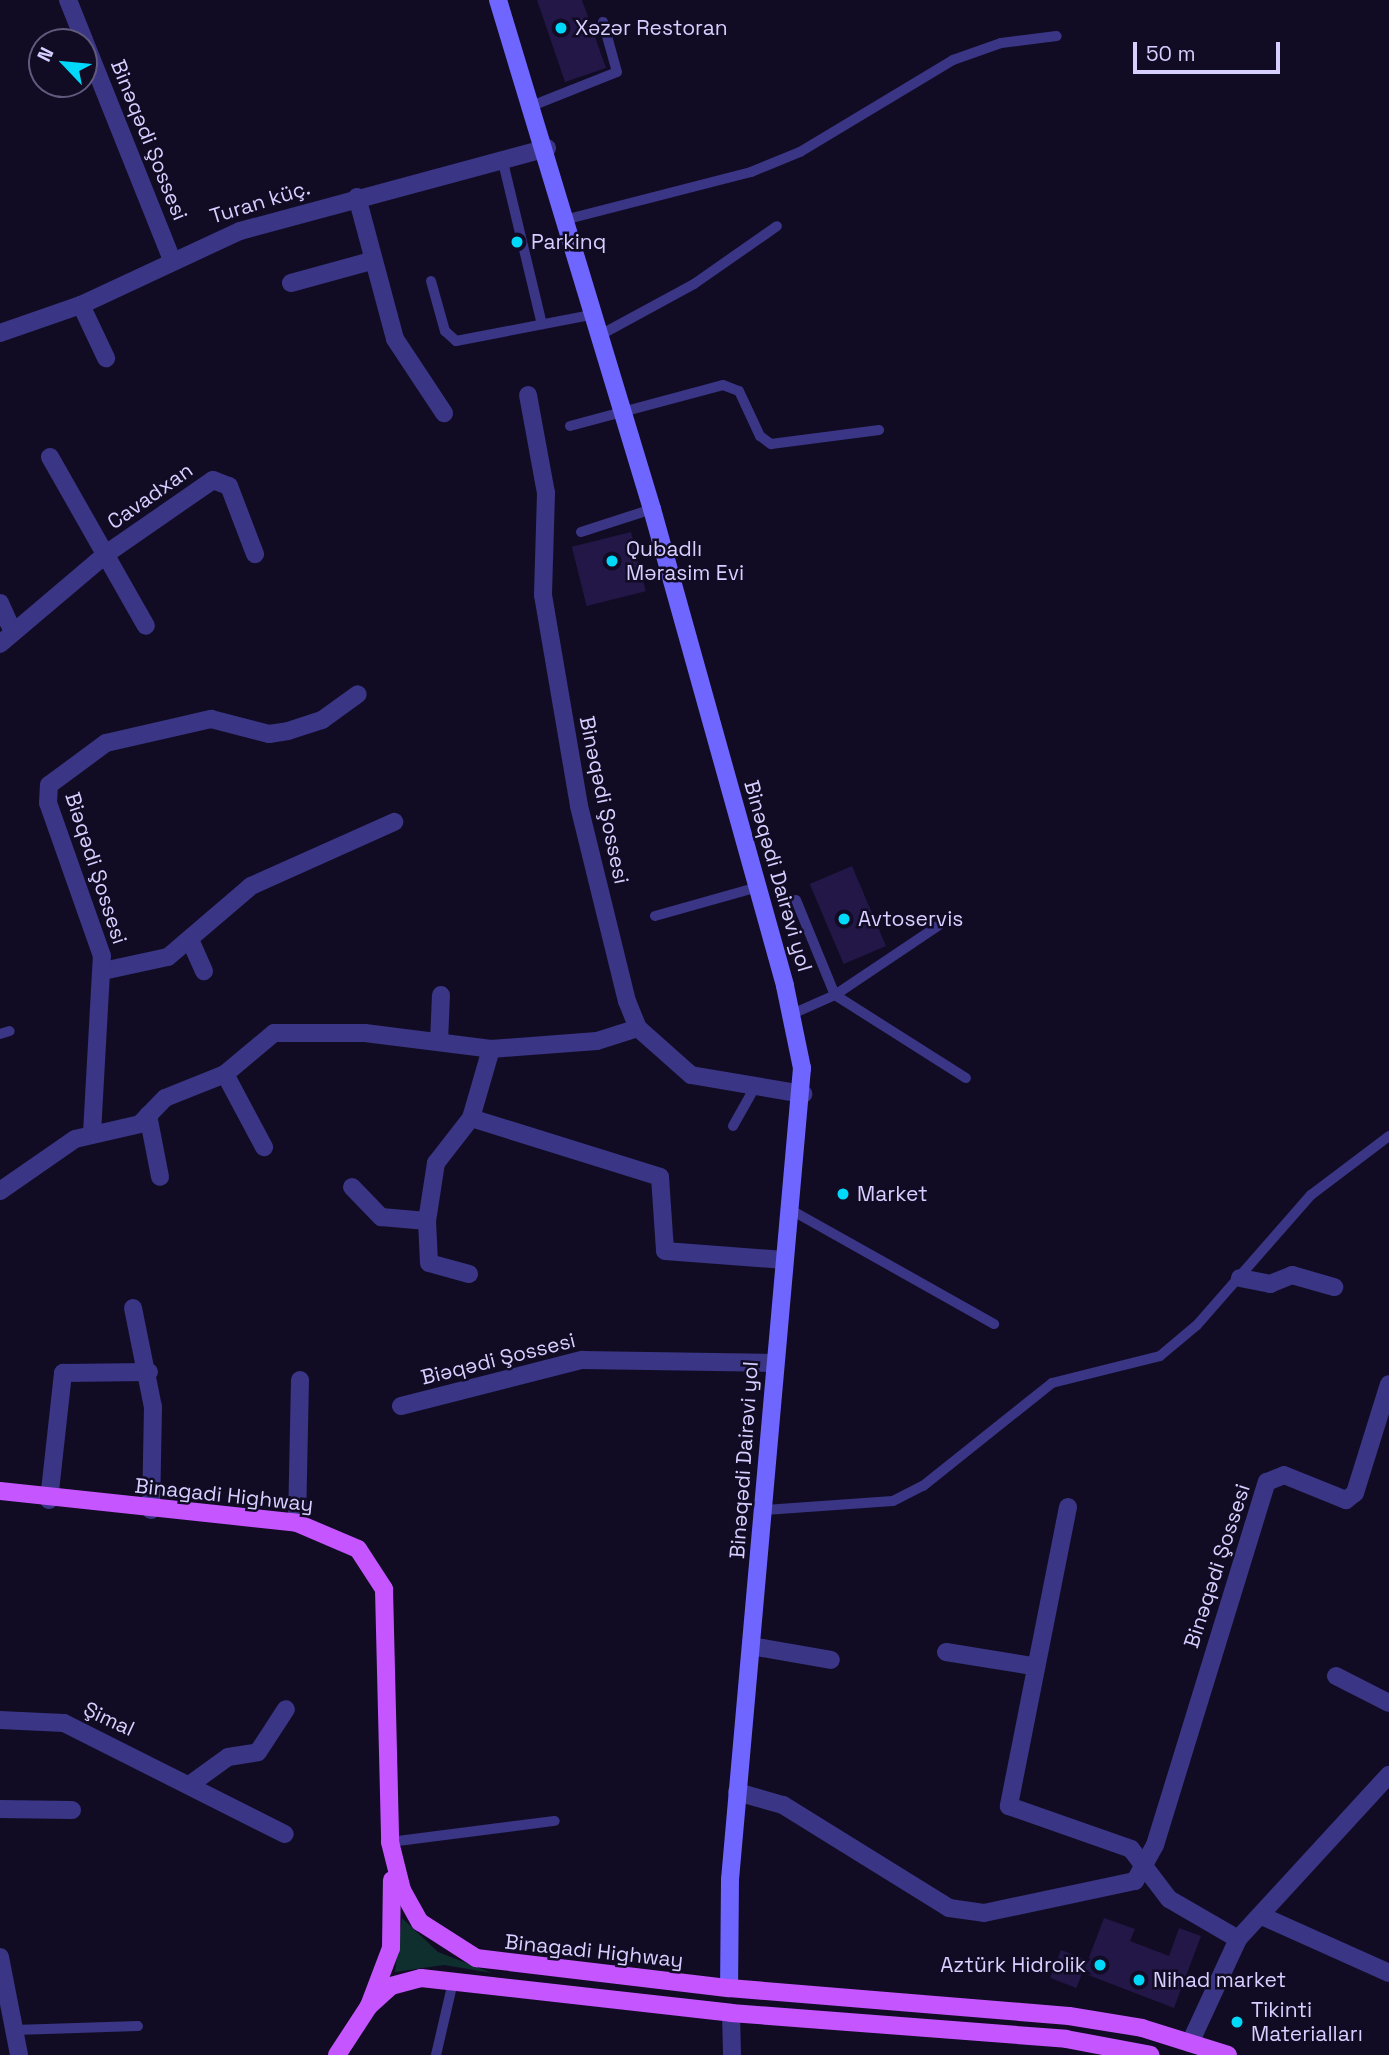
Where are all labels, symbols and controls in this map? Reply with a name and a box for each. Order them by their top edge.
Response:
place label: Xəzər Restoran [575,15,728,41]
marker: Xəzər Restoran [553,20,569,36]
north arrow [28,28,98,98]
scale bar [1137,28,1284,72]
text: 50 m [1146,40,1196,67]
text: N [31,43,59,66]
street label: Binəqədi Şossesi [105,56,193,224]
street label: Turan küç. [207,175,313,229]
place label: Parkinq [531,229,606,255]
marker: Parkinq [509,234,525,250]
street label: Cavadxan [102,457,198,535]
place label: Qubadlı Mərasim Evi [626,536,744,586]
marker: Qubadlı Mərasim Evi [604,553,620,569]
street label: Binəqədi Şossesi [574,714,634,886]
street label: Binəqədi Dairəvi yol [739,777,817,975]
street label: Biəqədi Şossesi [60,789,132,947]
place label: Avtoservis [858,906,963,932]
marker: Avtoservis [836,911,852,927]
place label: Market [857,1181,928,1207]
marker: Market [835,1186,851,1202]
street label: Biəqədi Şossesi [418,1328,578,1390]
street label: Binəqədi Dairəvi yol [725,1360,763,1560]
street label: Binagadi Highway [133,1473,315,1517]
street label: Binəqədi Şossesi [1179,1481,1255,1651]
street label: Şimal [80,1696,138,1742]
street label: Binagadi Highway [503,1929,685,1973]
place label: Aztürk Hidrolik [940,1952,1086,1978]
marker: Aztürk Hidrolik [1092,1957,1108,1973]
place label: Nihad market [1153,1967,1286,1993]
marker: Nihad market [1131,1972,1147,1988]
place label: Tikinti Materialları [1251,1997,1363,2047]
marker: Tikinti Materialları [1229,2014,1245,2030]

